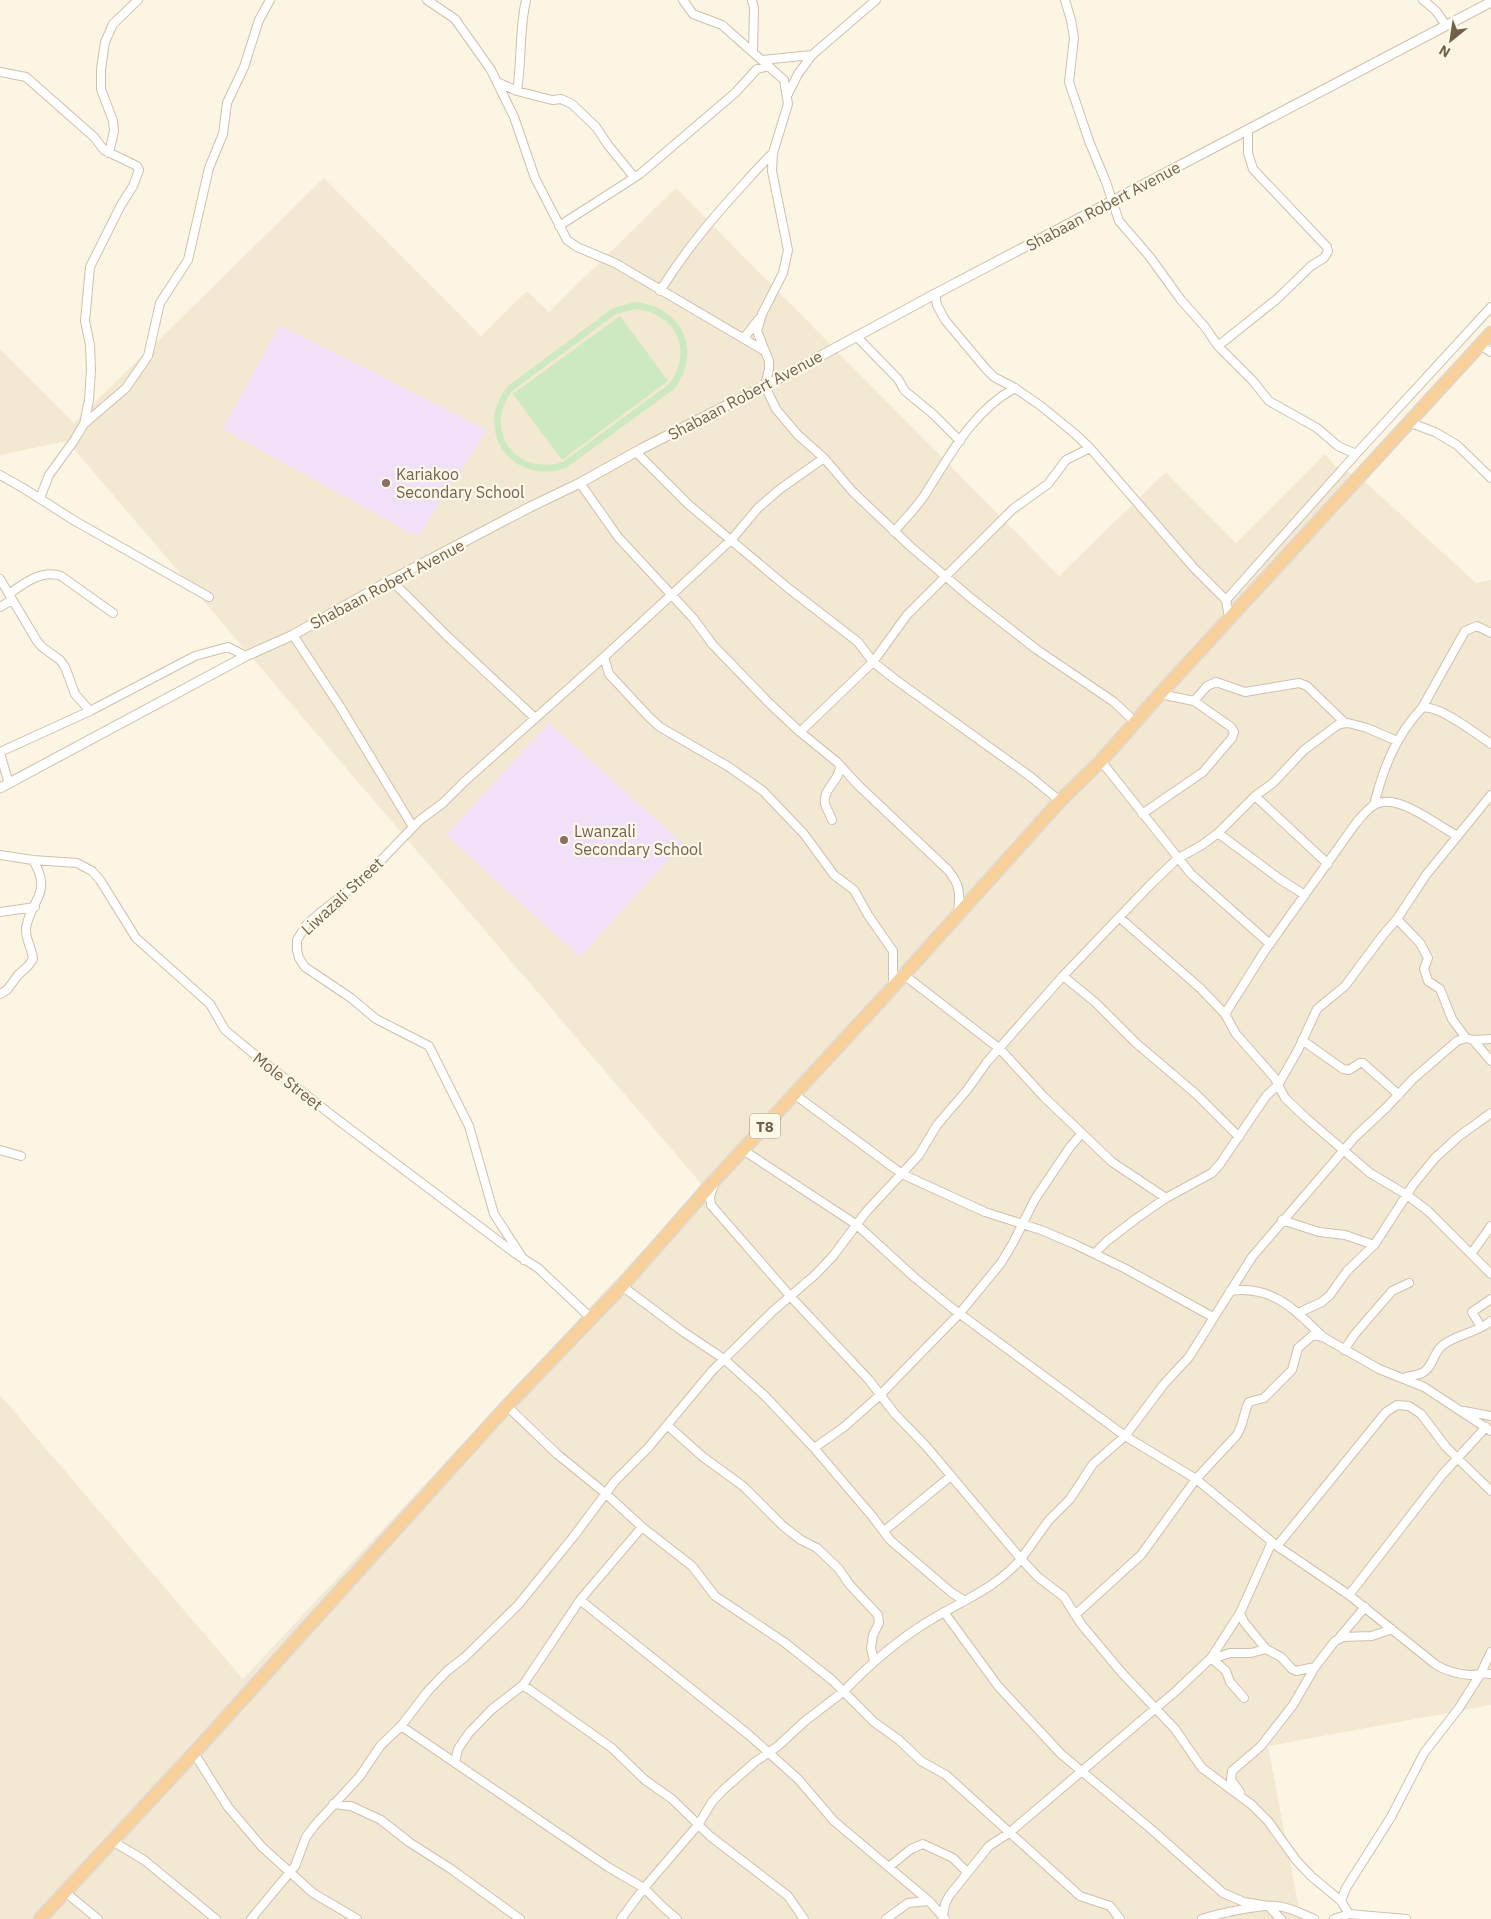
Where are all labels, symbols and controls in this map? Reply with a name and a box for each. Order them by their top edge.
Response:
north arrow [1426,15,1476,65]
text: N [1436,41,1453,62]
street label: Shabaan Robert Avenue [1022,157,1184,255]
street label: Shabaan Robert Avenue [664,346,826,444]
place label: Kariakoo Secondary School [396,464,524,502]
marker: Kariakoo Secondary School [380,477,392,489]
street label: Shabaan Robert Avenue [306,535,468,633]
place label: Lwanzali Secondary School [574,821,702,859]
marker: Lwanzali Secondary School [558,834,570,846]
street label: Liwazali Street [297,853,387,939]
street label: Mole Street [249,1048,327,1114]
road number: T8 [750,1114,780,1138]

